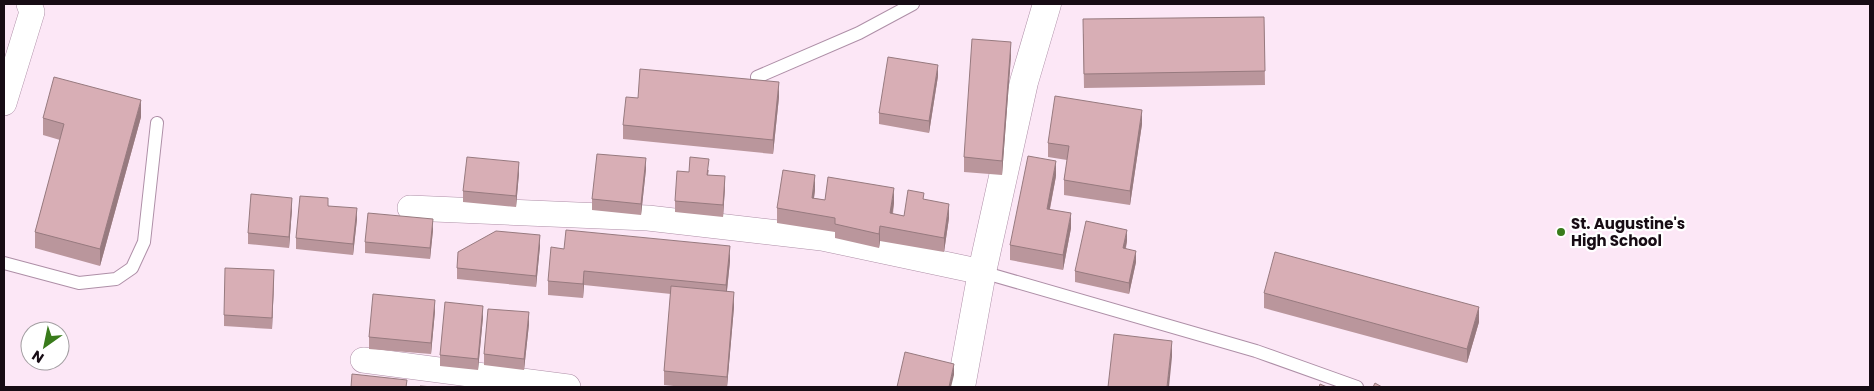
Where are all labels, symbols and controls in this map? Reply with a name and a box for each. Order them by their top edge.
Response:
place label: St. Augustine's High School [1571,213,1685,251]
marker: St. Augustine's High School [1555,226,1567,238]
north arrow [20,321,70,371]
text: N [28,346,48,368]

